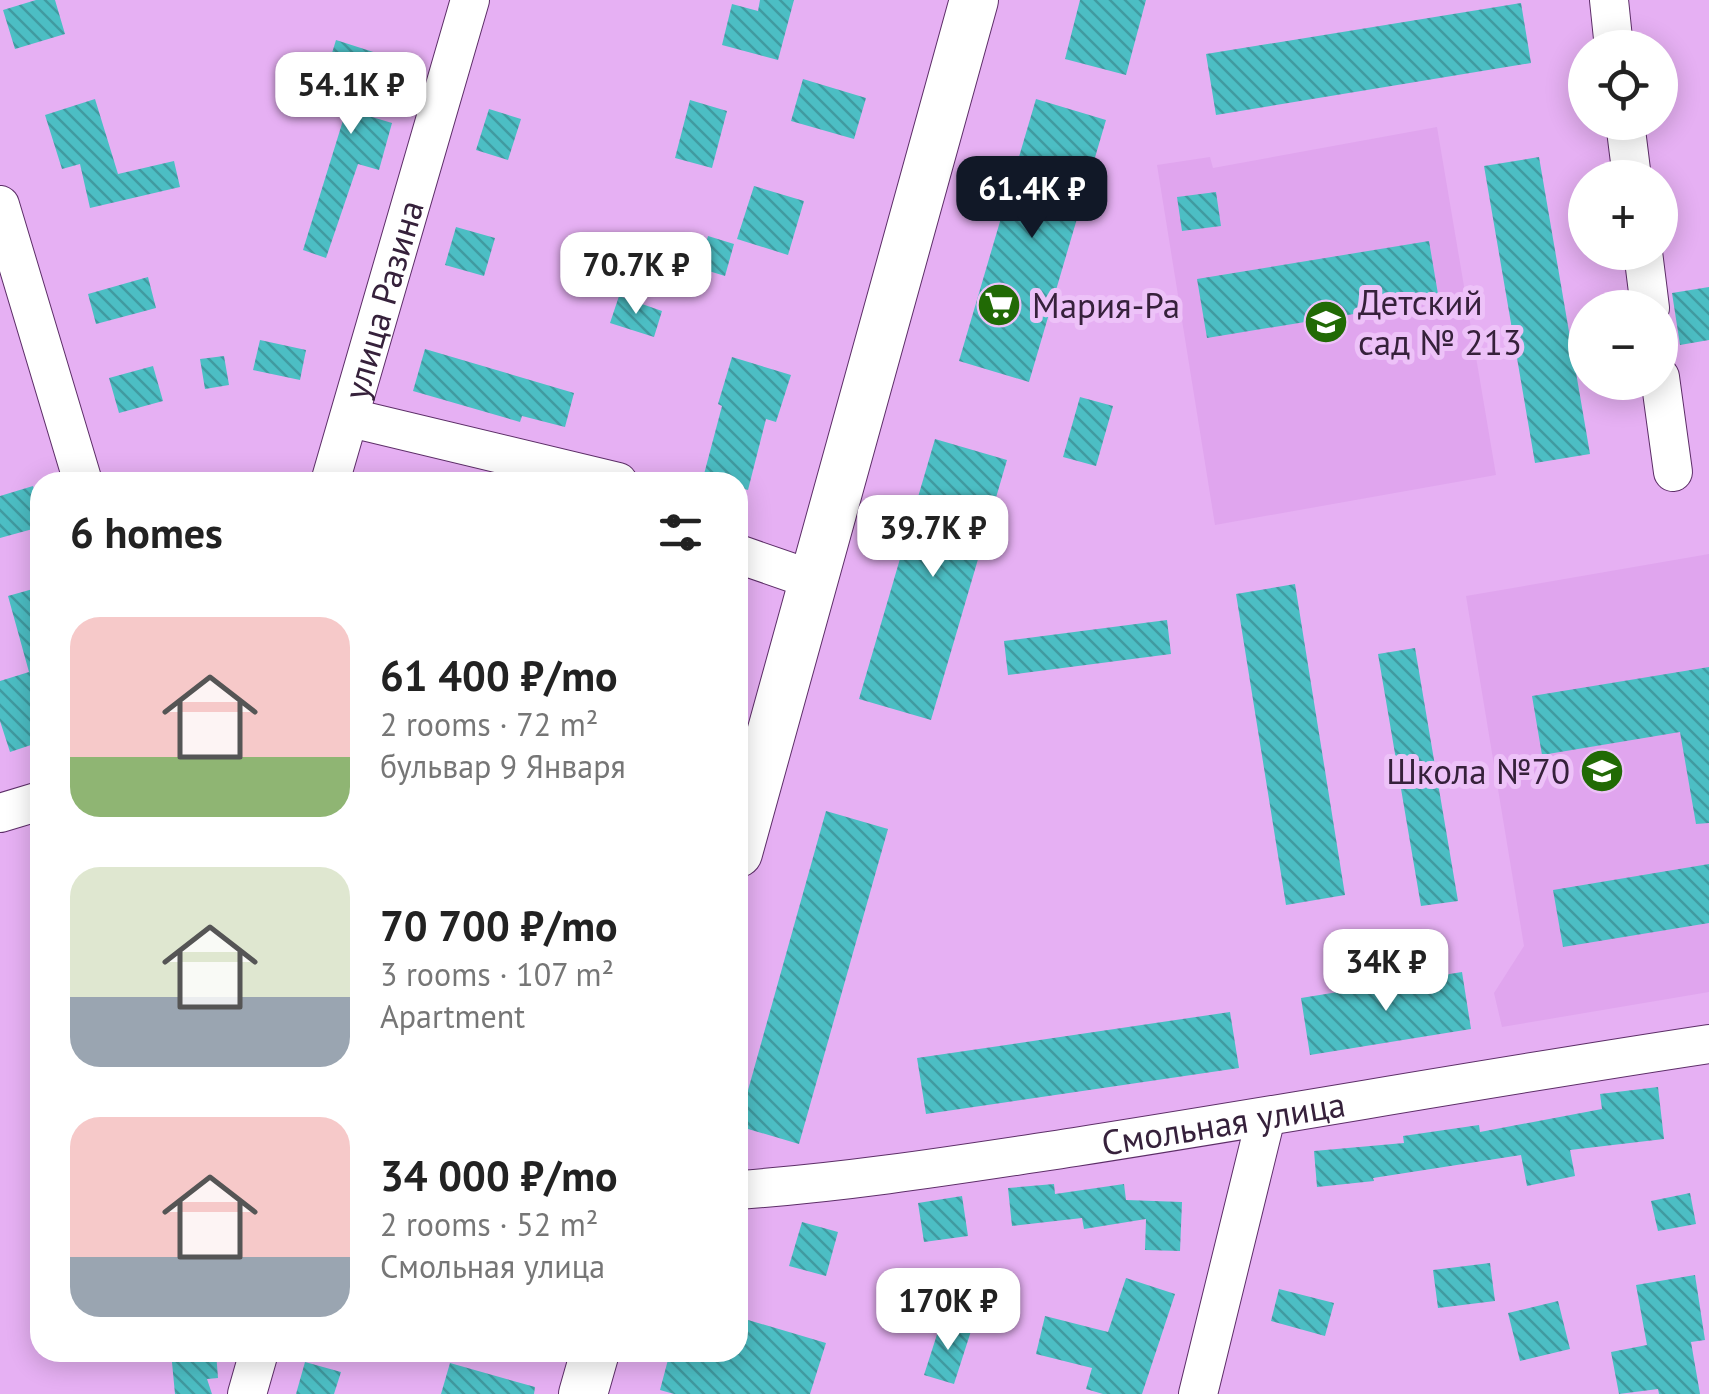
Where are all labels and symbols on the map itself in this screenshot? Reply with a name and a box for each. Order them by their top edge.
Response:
pin: 54.1K ₽ [259,52,443,137]
pin: 61.4K ₽ [940,156,1124,241]
street label: улица Разина [332,195,434,404]
pin: 70.7K ₽ [544,232,728,317]
place label: Детский сад № 213 [1358,279,1522,365]
supermarket icon: Мария-Ра [976,282,1022,328]
place label: Мария-Ра [1032,282,1180,328]
school or university icon: Детский сад № 213 [1303,299,1349,345]
pin: 39.7K ₽ [841,495,1025,580]
place label: Школа №70 [1386,748,1570,794]
school or university icon: Школа №70 [1579,748,1625,794]
pin: 34K ₽ [1316,929,1456,1014]
street label: Смольная улица [1098,1080,1349,1166]
pin: 170K ₽ [867,1268,1029,1353]

